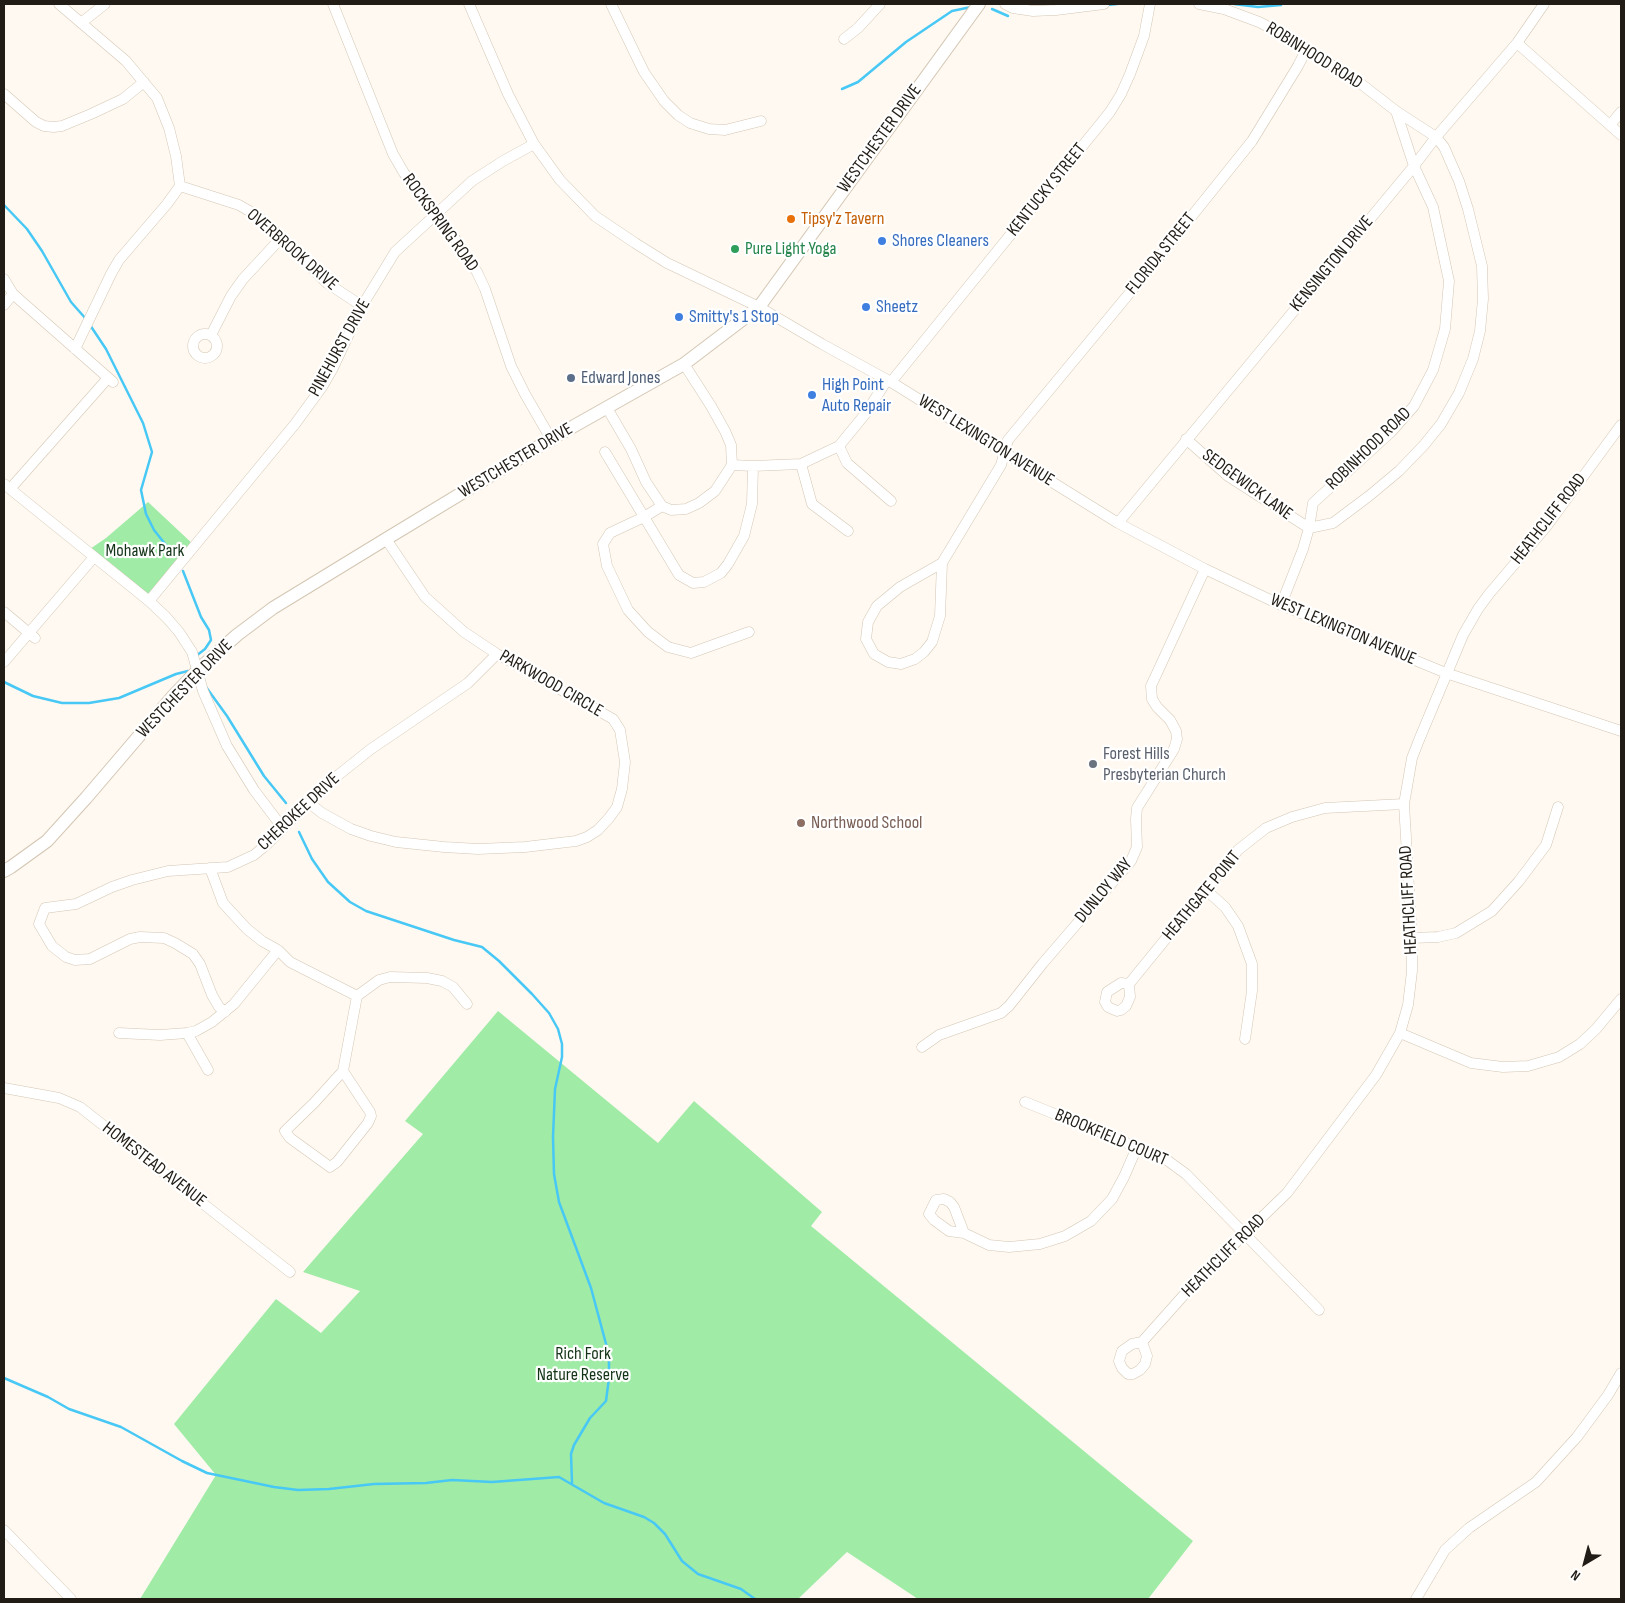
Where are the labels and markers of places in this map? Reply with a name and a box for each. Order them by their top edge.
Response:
place label: Tipsy'z Tavern [801,208,884,230]
marker: Tipsy'z Tavern [785,213,797,225]
place label: Shores Cleaners [892,230,989,252]
marker: Shores Cleaners [876,235,888,247]
place label: Pure Light Yoga [745,238,836,260]
marker: Pure Light Yoga [729,243,741,255]
place label: Sheetz [876,296,918,318]
marker: Sheetz [860,301,872,313]
place label: Smitty's 1 Stop [689,306,779,328]
marker: Smitty's 1 Stop [673,311,685,323]
place label: Edward Jones [581,367,660,389]
marker: Edward Jones [565,372,577,384]
place label: High Point Auto Repair [822,374,891,416]
marker: High Point Auto Repair [806,389,818,401]
place label: Forest Hills Presbyterian Church [1103,743,1226,786]
marker: Forest Hills Presbyterian Church [1087,758,1099,770]
place label: Northwood School [811,812,922,834]
marker: Northwood School [795,817,807,829]

